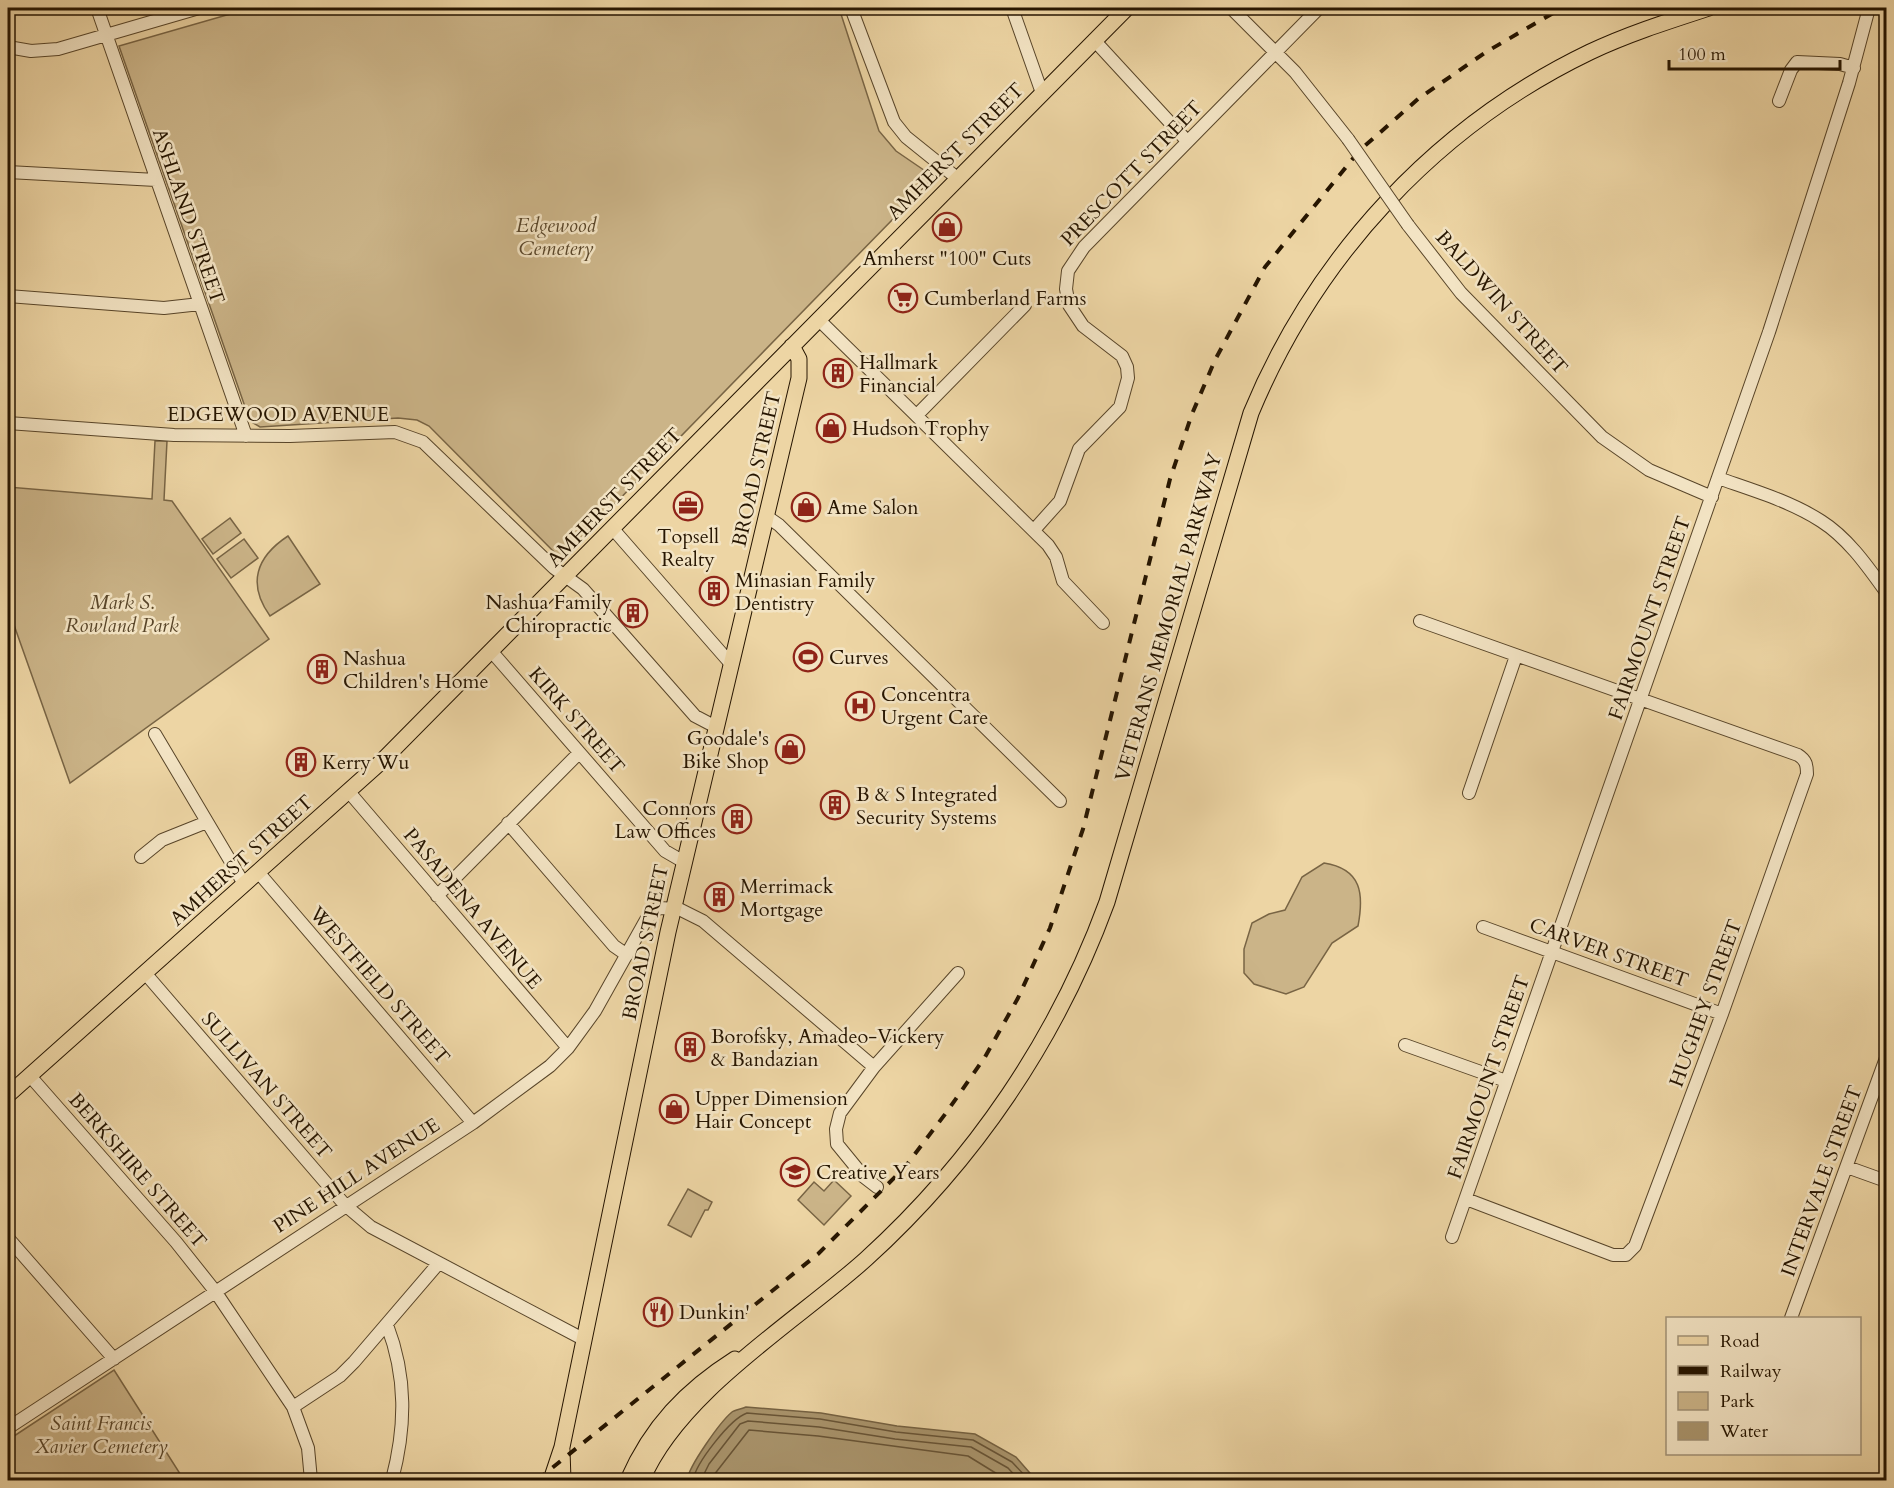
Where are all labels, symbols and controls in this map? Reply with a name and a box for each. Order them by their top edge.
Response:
scale bar [1669,33,1840,71]
text: 100 m [1678,42,1726,67]
street label: AMHERST STREET [881,77,1030,226]
street label: PRESCOTT STREET [1055,94,1208,252]
street label: ASHLAND STREET [146,125,231,308]
shop icon: Amherst "100" Cuts [931,211,963,243]
park label: Edgewood Cemetery [516,212,597,262]
street label: BALDWIN STREET [1430,224,1574,381]
place label: Amherst "100" Cuts [863,245,1031,272]
supermarket icon: Cumberland Farms [887,282,919,314]
place label: Cumberland Farms [924,285,1086,312]
place label: Hallmark Financial [859,349,938,399]
building icon: Hallmark Financial [822,357,854,389]
street label: BROAD STREET [726,389,788,549]
street label: EDGEWOOD AVENUE [167,401,389,428]
shop icon: Hudson Trophy [815,412,847,444]
place label: Hudson Trophy [852,415,990,442]
street label: AMHERST STREET [541,422,688,573]
street label: VETERANS MEMORIAL PARKWAY [1109,450,1228,784]
office icon: Topsell Realty [672,490,704,522]
shop icon: Ame Salon [790,491,822,523]
place label: Ame Salon [827,494,919,521]
street label: FAIRMOUNT STREET [1602,512,1697,724]
place label: Topsell Realty [657,523,719,573]
place label: Minasian Family Dentistry [735,567,876,617]
building icon: Minasian Family Dentistry [698,575,730,607]
park label: Mark S. Rowland Park [65,589,179,639]
place label: Nashua Family Chiropractic [485,589,612,639]
building icon: Nashua Family Chiropractic [617,597,649,629]
sports icon: Curves [792,641,824,673]
place label: Curves [829,644,888,671]
place label: Nashua Children's Home [343,645,489,695]
building icon: Nashua Children's Home [306,653,338,685]
street label: KIRK STREET [523,661,631,780]
place label: Concentra Urgent Care [881,681,988,731]
hospital icon: Concentra Urgent Care [844,690,876,722]
place label: Goodale's Bike Shop [682,725,769,775]
shop icon: Goodale's Bike Shop [774,733,806,765]
building icon: Kerry Wu [285,746,317,778]
place label: Kerry Wu [322,749,410,776]
place label: B & S Integrated Security Systems [856,781,998,831]
street label: AMHERST STREET [164,789,319,932]
building icon: B & S Integrated Security Systems [819,789,851,821]
place label: Connors Law Offices [614,795,716,845]
building icon: Connors Law Offices [721,803,753,835]
street label: PASADENA AVENUE [397,822,548,995]
street label: BROAD STREET [616,861,675,1022]
place label: Merrimack Mortgage [740,873,834,923]
building icon: Merrimack Mortgage [703,881,735,913]
street label: WESTFIELD STREET [303,900,456,1070]
street label: CARVER STREET [1525,911,1692,994]
street label: HUGHEY STREET [1663,915,1748,1091]
street label: FAIRMOUNT STREET [1441,971,1536,1183]
street label: SULLIVAN STREET [195,1006,338,1165]
place label: Borofsky, Amadeo-Vickery & Bandazian [711,1023,945,1073]
building icon: Borofsky, Amadeo-Vickery & Bandazian [674,1031,706,1063]
street label: INTERVALE STREET [1774,1082,1869,1280]
place label: Upper Dimension Hair Concept [695,1085,849,1135]
street label: BERKSHIRE STREET [63,1087,213,1254]
shop icon: Upper Dimension Hair Concept [658,1093,690,1125]
street label: PINE HILL AVENUE [268,1111,445,1239]
school or university icon: Creative Years [779,1156,811,1188]
place label: Creative Years [816,1159,939,1186]
restaurant icon: Dunkin' [642,1296,674,1328]
place label: Dunkin' [679,1299,750,1326]
legend [1666,1317,1861,1455]
text: Road [1720,1329,1760,1354]
text: Railway [1720,1359,1782,1384]
text: Park [1720,1389,1755,1414]
park label: Saint Francis Xavier Cemetery [34,1410,168,1460]
text: Water [1719,1419,1769,1444]

